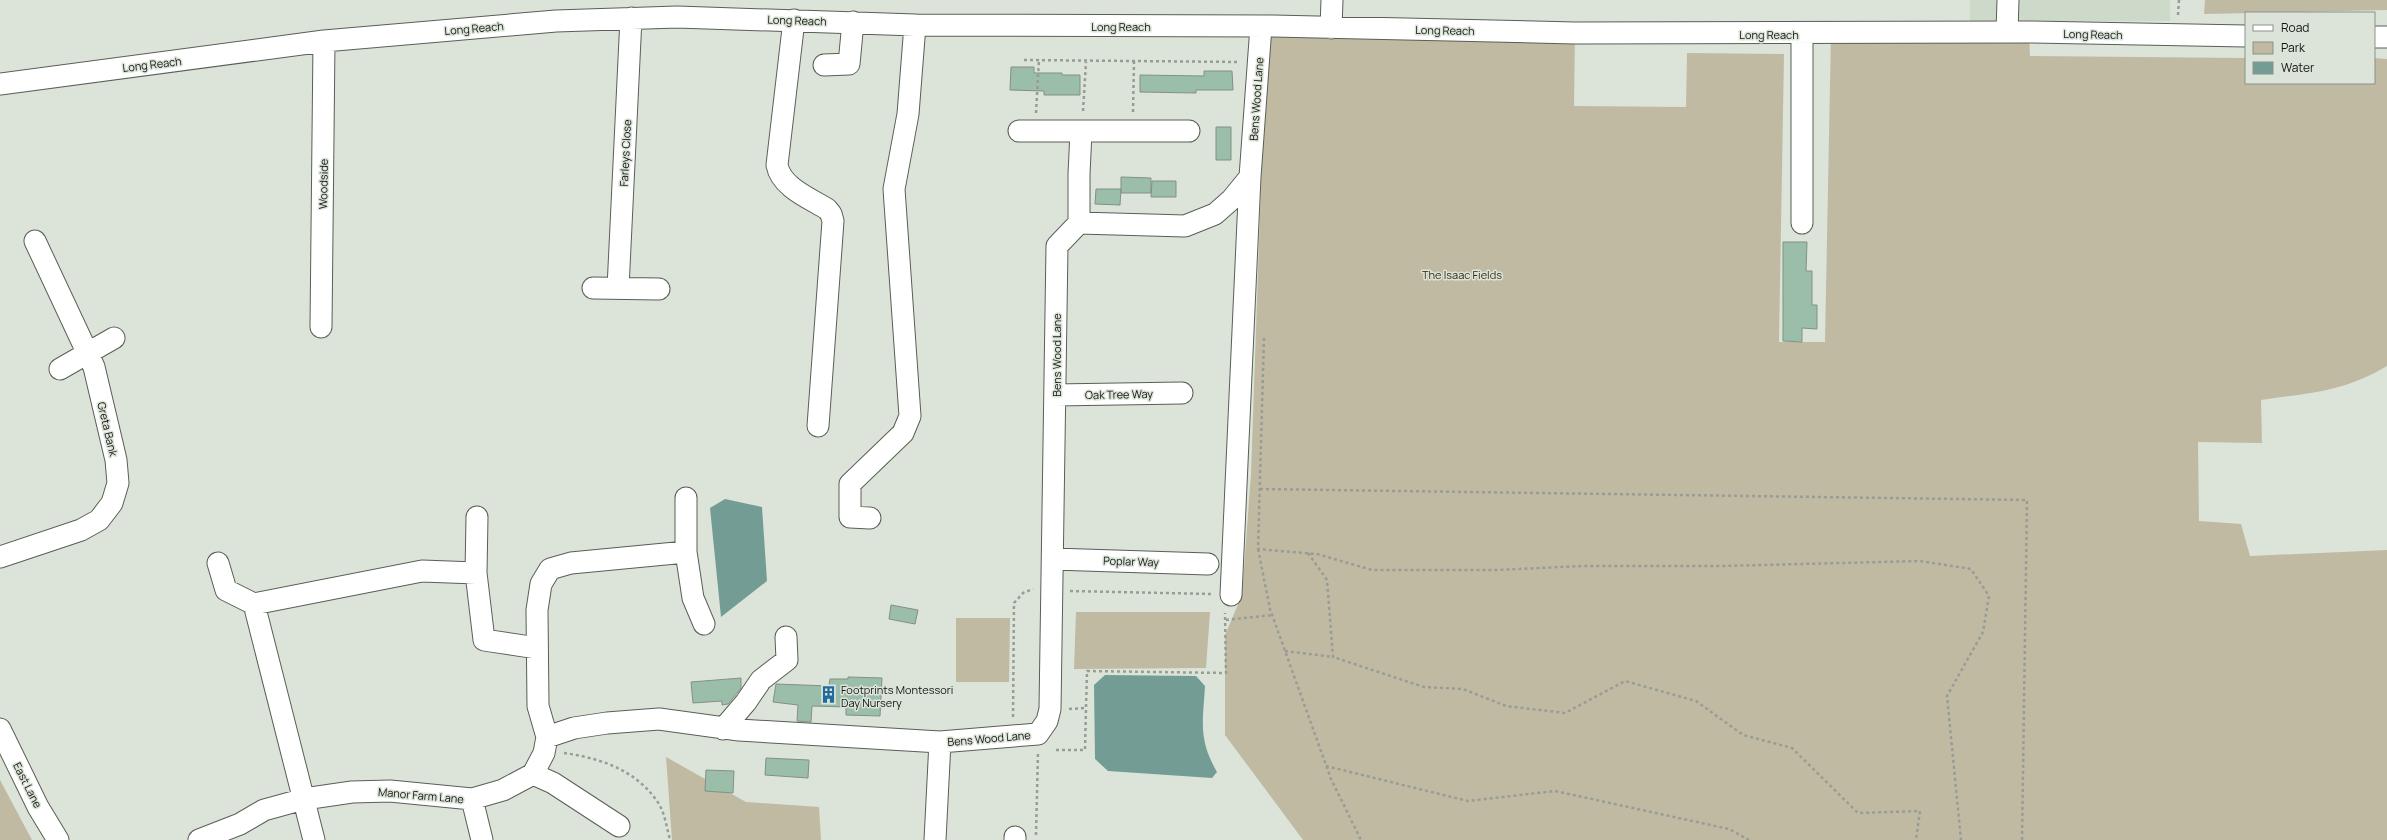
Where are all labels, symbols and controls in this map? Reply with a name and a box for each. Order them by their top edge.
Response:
street label: Long Reach [767,11,827,29]
legend [2245,12,2375,84]
street label: Long Reach [444,18,504,38]
street label: Long Reach [1091,19,1151,34]
text: Road [2281,19,2309,36]
street label: Long Reach [1415,22,1475,38]
street label: Long Reach [2063,26,2123,42]
street label: Long Reach [1739,27,1799,42]
text: Park [2281,39,2306,56]
street label: Long Reach [122,53,182,75]
street label: Bens Wood Lane [1246,56,1266,141]
text: Water [2281,59,2315,76]
street label: Farleys Close [616,119,634,187]
street label: Woodside [315,158,331,209]
park label: The Isaac Fields [1422,267,1502,282]
street label: Bens Wood Lane [1049,313,1064,397]
street label: Oak Tree Way [1085,386,1153,402]
street label: Greta Bank [94,400,122,458]
street label: Poplar Way [1103,553,1159,569]
place label: Footprints Montessori Day Nursery [841,682,953,710]
building icon: Footprints Montessori Day Nursery [818,685,838,705]
street label: Bens Wood Lane [947,727,1032,749]
street label: East Lane [10,760,46,811]
street label: Manor Farm Lane [377,784,465,806]

